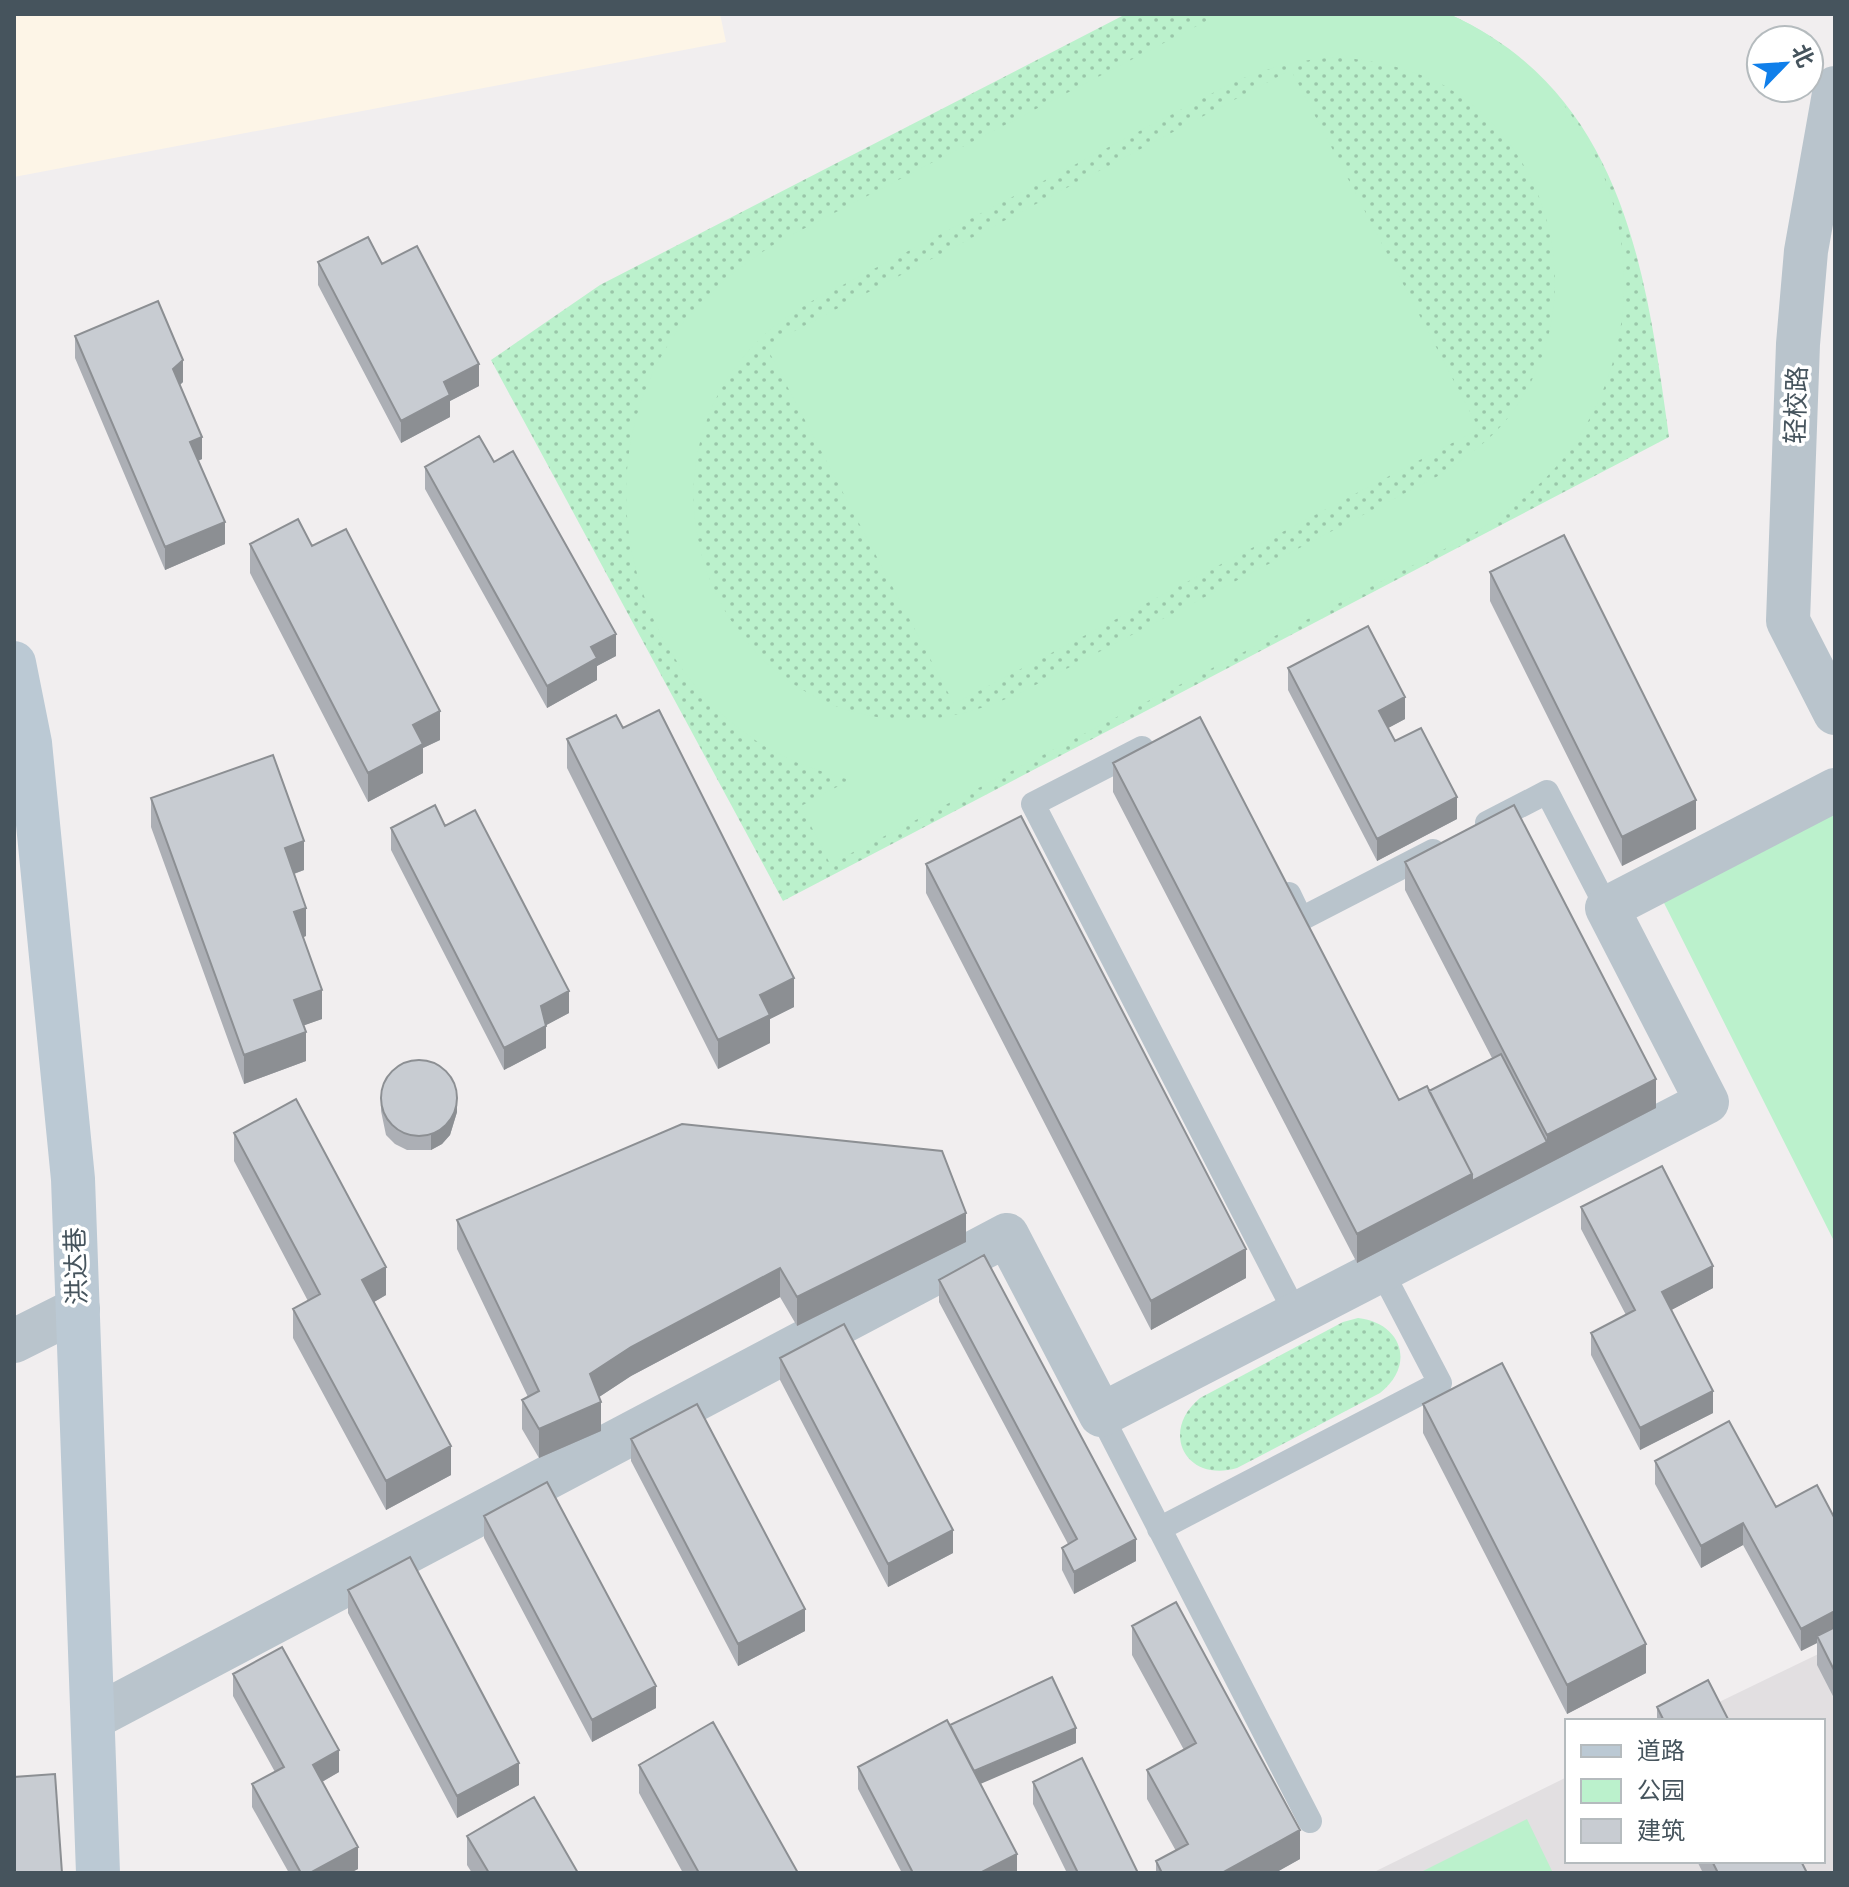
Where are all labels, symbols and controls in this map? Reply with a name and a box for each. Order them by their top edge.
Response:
north arrow [1745,24,1825,104]
text: 北 [1787,40,1820,71]
street label: 轻校路 [1780,365,1812,445]
street label: 洪达巷 [60,1226,92,1306]
legend [1565,1719,1825,1863]
text: 道路 [1637,1736,1685,1765]
text: 公园 [1637,1776,1685,1805]
text: 建筑 [1637,1816,1685,1845]

